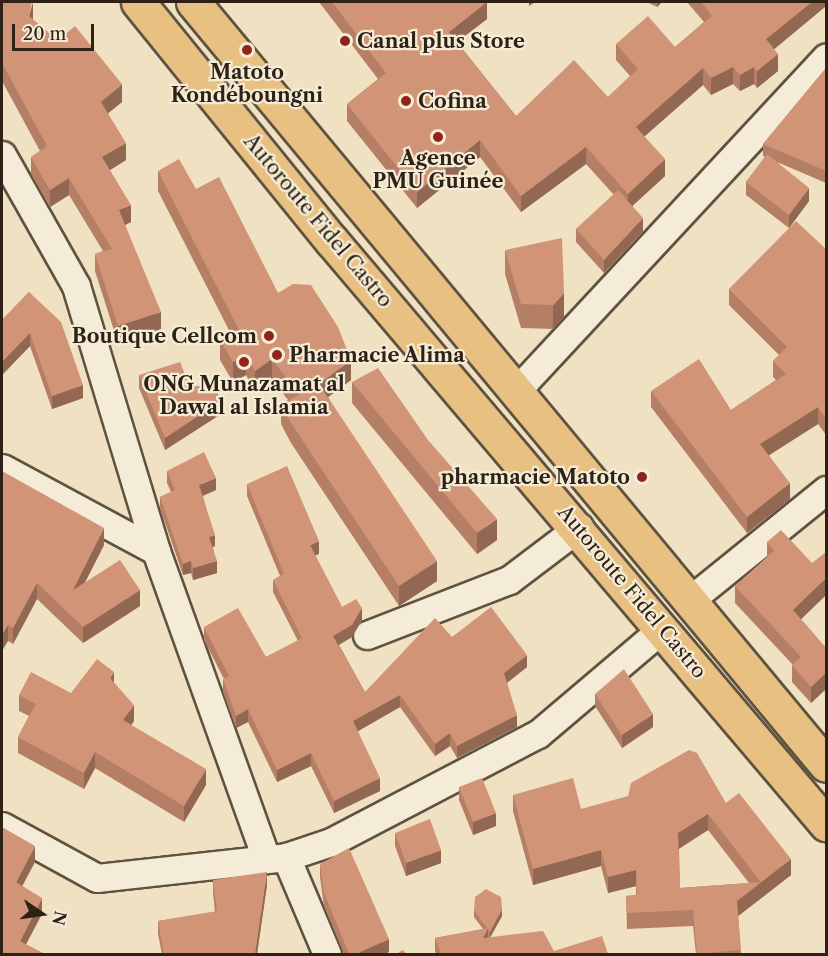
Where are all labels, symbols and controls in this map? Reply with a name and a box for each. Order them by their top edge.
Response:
scale bar [15,12,98,50]
text: 20 m [23,23,66,45]
place label: Canal plus Store [357,29,525,53]
marker: Canal plus Store [338,34,352,48]
marker: Matoto Kondéboungni [240,43,254,57]
place label: Matoto Kondéboungni [171,60,323,107]
place label: Cofina [418,89,487,113]
marker: Cofina [399,94,413,108]
street label: Autoroute Fidel Castro [239,130,397,312]
marker: Agence PMU Guinée [431,130,445,144]
place label: Agence PMU Guinée [373,146,503,193]
place label: Boutique Cellcom [72,324,257,348]
marker: Boutique Cellcom [262,329,276,343]
place label: Pharmacie Alima [289,343,466,367]
marker: Pharmacie Alima [270,348,284,362]
marker: ONG Munazamat al Dawal al Islamia [237,355,251,369]
place label: ONG Munazamat al Dawal al Islamia [143,372,345,419]
place label: pharmacie Matoto [441,465,630,489]
marker: pharmacie Matoto [635,470,649,484]
street label: Autoroute Fidel Castro [553,501,711,683]
north arrow [12,884,72,944]
text: N [48,909,71,927]

